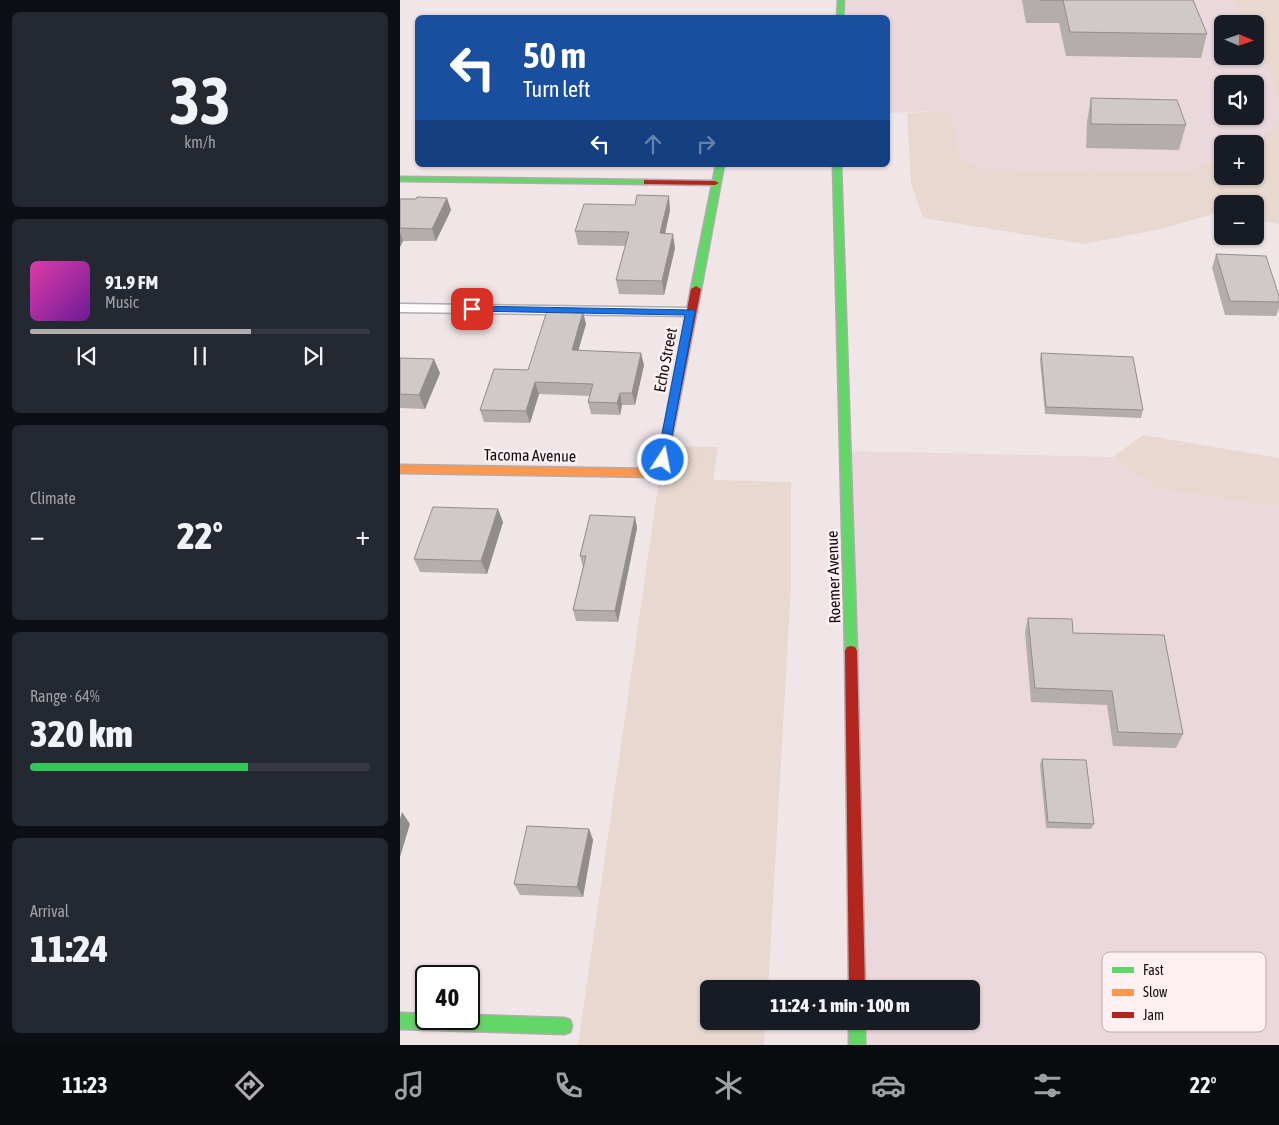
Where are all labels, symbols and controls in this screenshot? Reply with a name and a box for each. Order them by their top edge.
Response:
north arrow [1214,15,1264,65]
map controls [1214,15,1264,245]
icon: left [440,35,505,100]
text: 50 m [523,35,586,75]
text: 33 [169,63,231,138]
button: sound [1214,75,1264,125]
text: Turn left [523,76,590,102]
icon: left [586,130,614,158]
icon: ahead [639,130,667,158]
icon: right [692,130,720,158]
text: km/h [184,133,216,151]
button: + [1214,135,1264,185]
button: − [1214,195,1264,245]
text: 91.9 FM [105,271,158,293]
pin [451,288,493,330]
text: Music [105,293,139,311]
icon: arrive [458,295,486,323]
street label: Echo Street [650,326,680,394]
icon: previous [73,342,101,370]
icon: pause [186,342,214,370]
icon: next [299,342,327,370]
position arrow [636,433,688,485]
street label: Tacoma Avenue [484,445,576,465]
text: Climate [30,489,76,507]
text: 22° [177,514,223,557]
text: − [30,519,45,551]
text: + [355,519,370,551]
street label: Roemer Avenue [822,530,844,624]
text: Range · 64% [30,687,100,705]
text: 320 km [30,712,133,755]
text: Arrival [30,902,69,920]
text: 11:24 [30,927,108,970]
legend [1102,952,1266,1032]
text: Fast [1143,962,1164,978]
speed limit sign: 40 [415,965,480,1030]
text: Slow [1143,984,1168,1000]
text: 11:24 · 1 min · 100 m [770,994,910,1016]
text: Jam [1143,1007,1164,1023]
icon: directions [232,1068,267,1103]
icon: music [392,1068,427,1103]
icon: phone [551,1068,586,1103]
icon: climate [711,1068,746,1103]
icon: car [871,1068,906,1103]
icon: filters [1030,1068,1065,1103]
text: 11:23 [62,1072,108,1098]
text: 22° [1190,1072,1217,1098]

